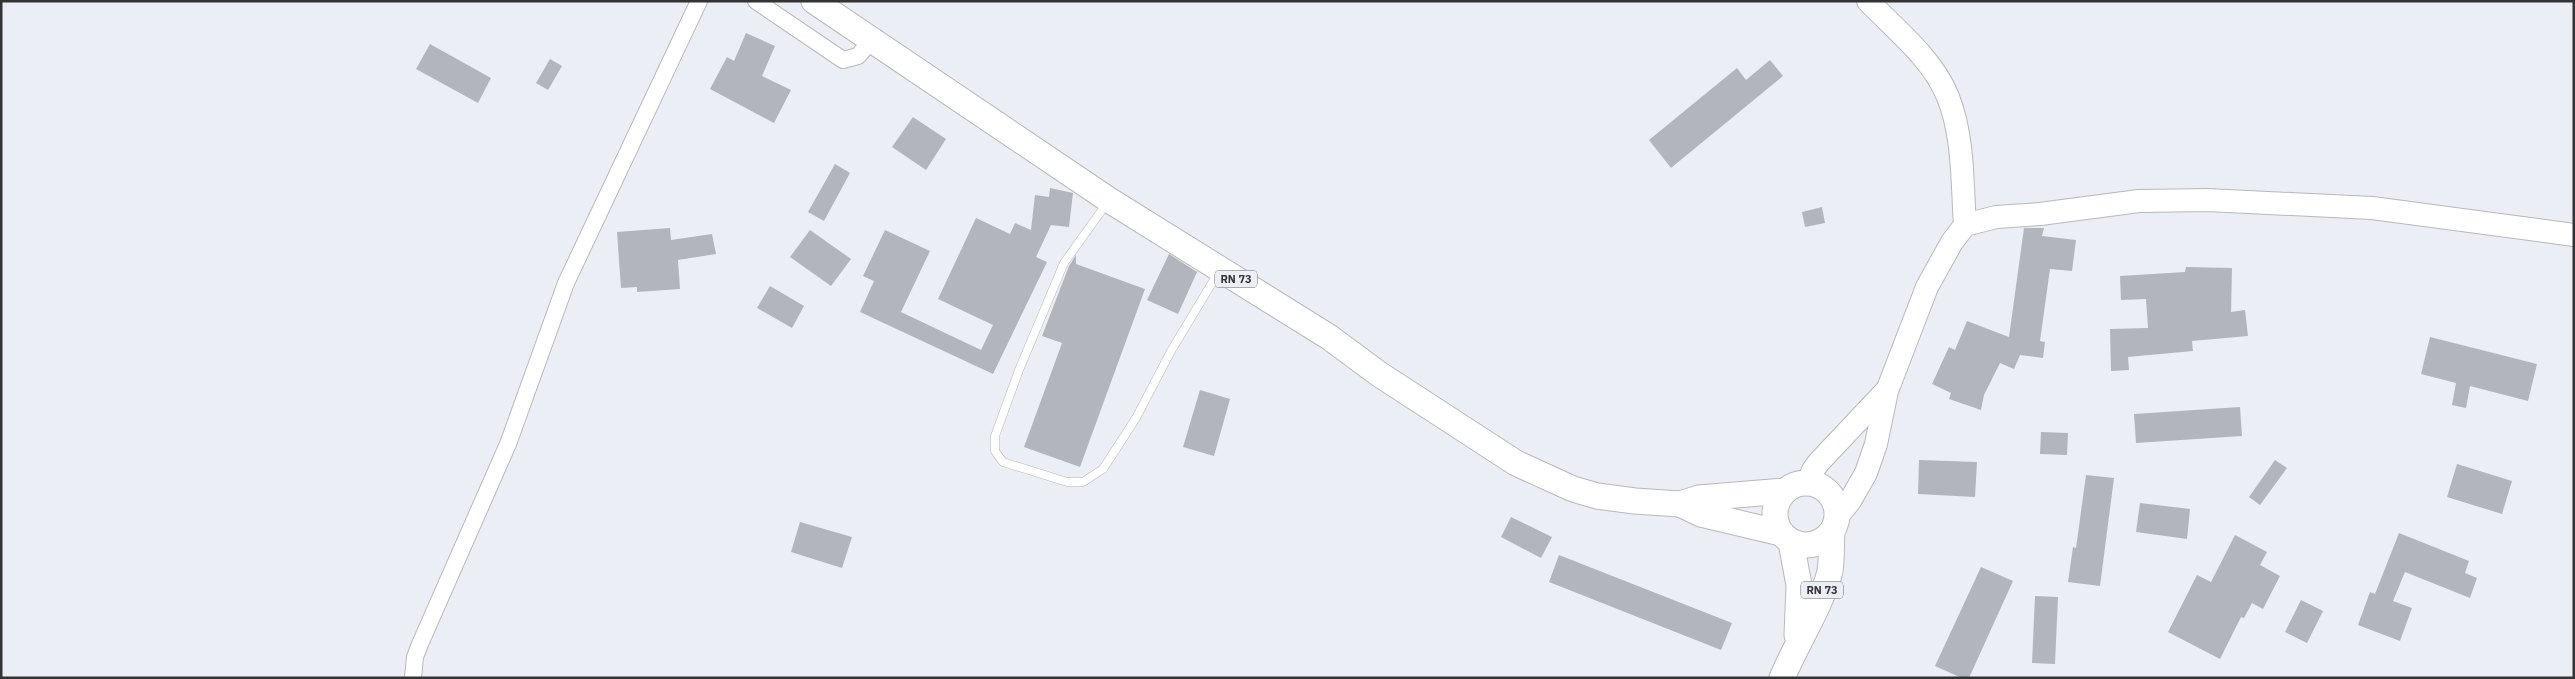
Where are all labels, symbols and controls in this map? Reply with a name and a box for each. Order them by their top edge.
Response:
road number: RN 73 [1215,270,1257,288]
road number: RN 73 [1801,582,1843,598]

